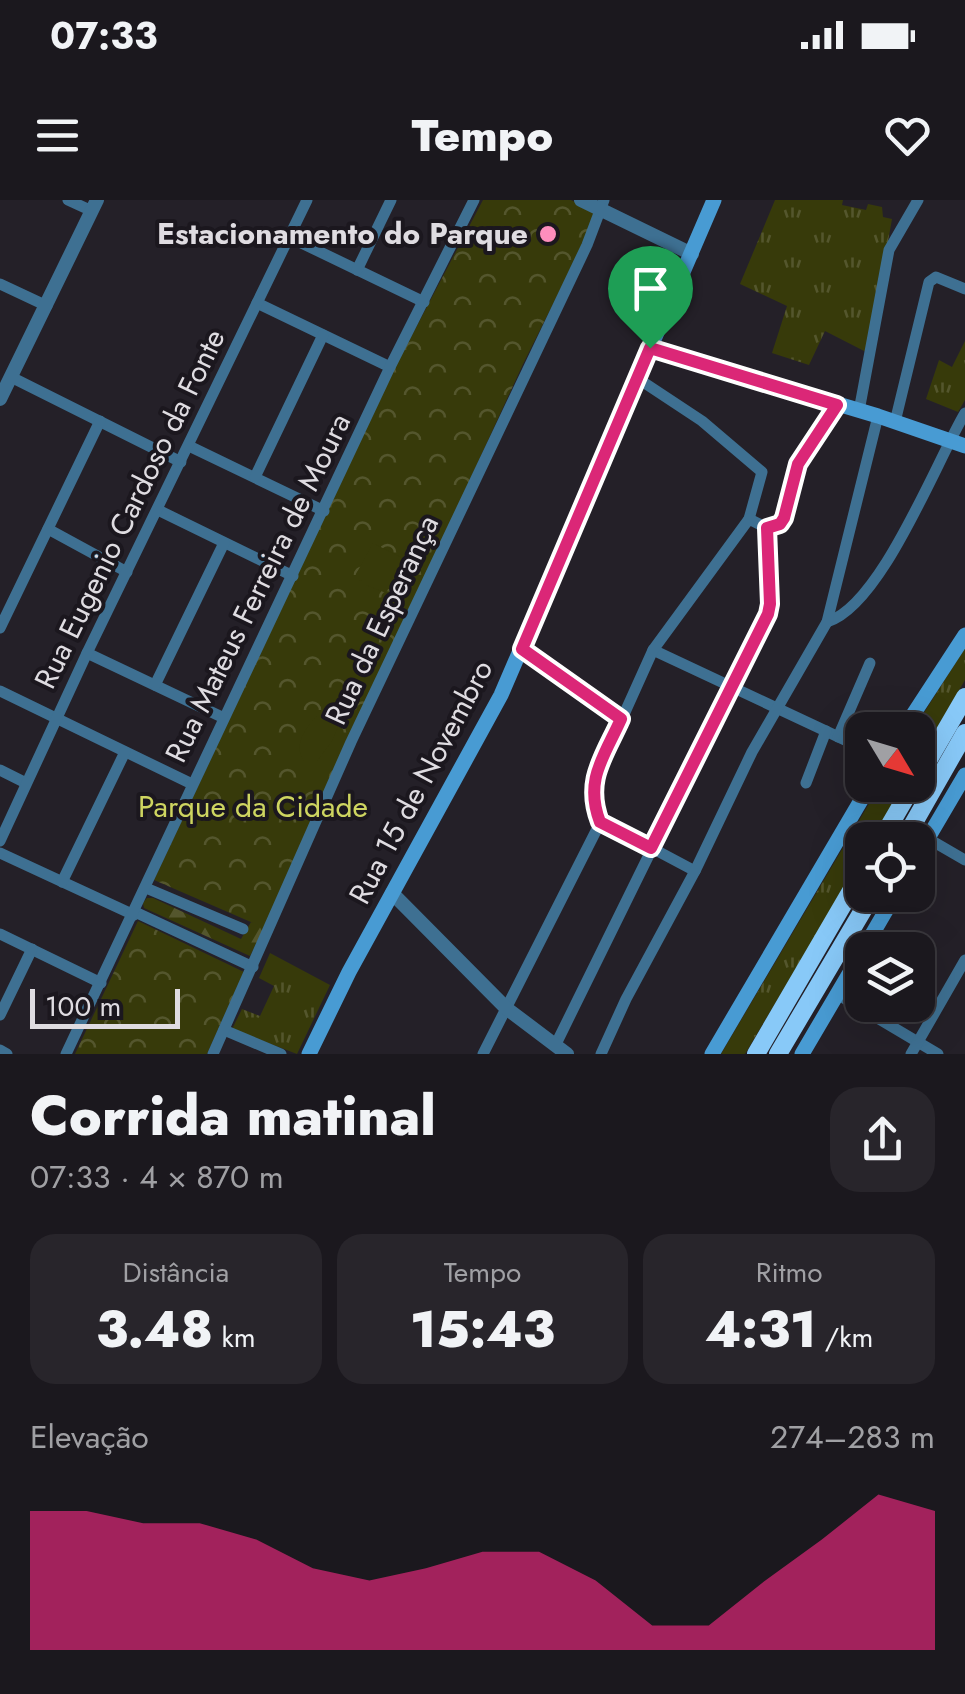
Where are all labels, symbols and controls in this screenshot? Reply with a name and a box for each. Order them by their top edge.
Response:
text: 07:33 [50,8,158,63]
text: Tempo [412,103,553,168]
icon: menu [30,108,85,163]
icon: heart [880,108,935,163]
place label: Estacionamento do Parque [157,212,528,255]
marker: Estacionamento do Parque [537,223,559,245]
pin [608,246,693,349]
icon: arrive [623,261,678,316]
street label: Rua Eugenio Cardoso da Fonte [24,322,236,696]
street label: Rua Mateus Ferreira de Moura [154,406,361,770]
street label: Rua da Esperança [314,508,449,732]
street label: Rua 15 de Novembro [338,652,503,912]
north arrow [845,712,935,802]
map controls [845,712,935,1022]
park label: Parque da Cidade [138,785,368,828]
button: locate [845,822,935,912]
button: layers [845,932,935,1022]
scale bar [30,984,180,1028]
text: 100 m [45,986,121,1027]
text: Corrida matinal [30,1076,436,1156]
button: share [830,1087,935,1192]
text: 07:33 · 4 × 870 m [30,1154,284,1200]
text: Distância [122,1252,229,1293]
text: Tempo [444,1252,521,1293]
text: Ritmo [756,1252,823,1293]
text: 3.48 [96,1293,213,1366]
text: 15:43 [410,1293,555,1366]
text: 4:31 [705,1293,816,1366]
text: km [213,1317,256,1358]
text: /km [816,1317,873,1358]
text: Elevação [30,1414,149,1460]
text: 274–283 m [770,1414,935,1460]

